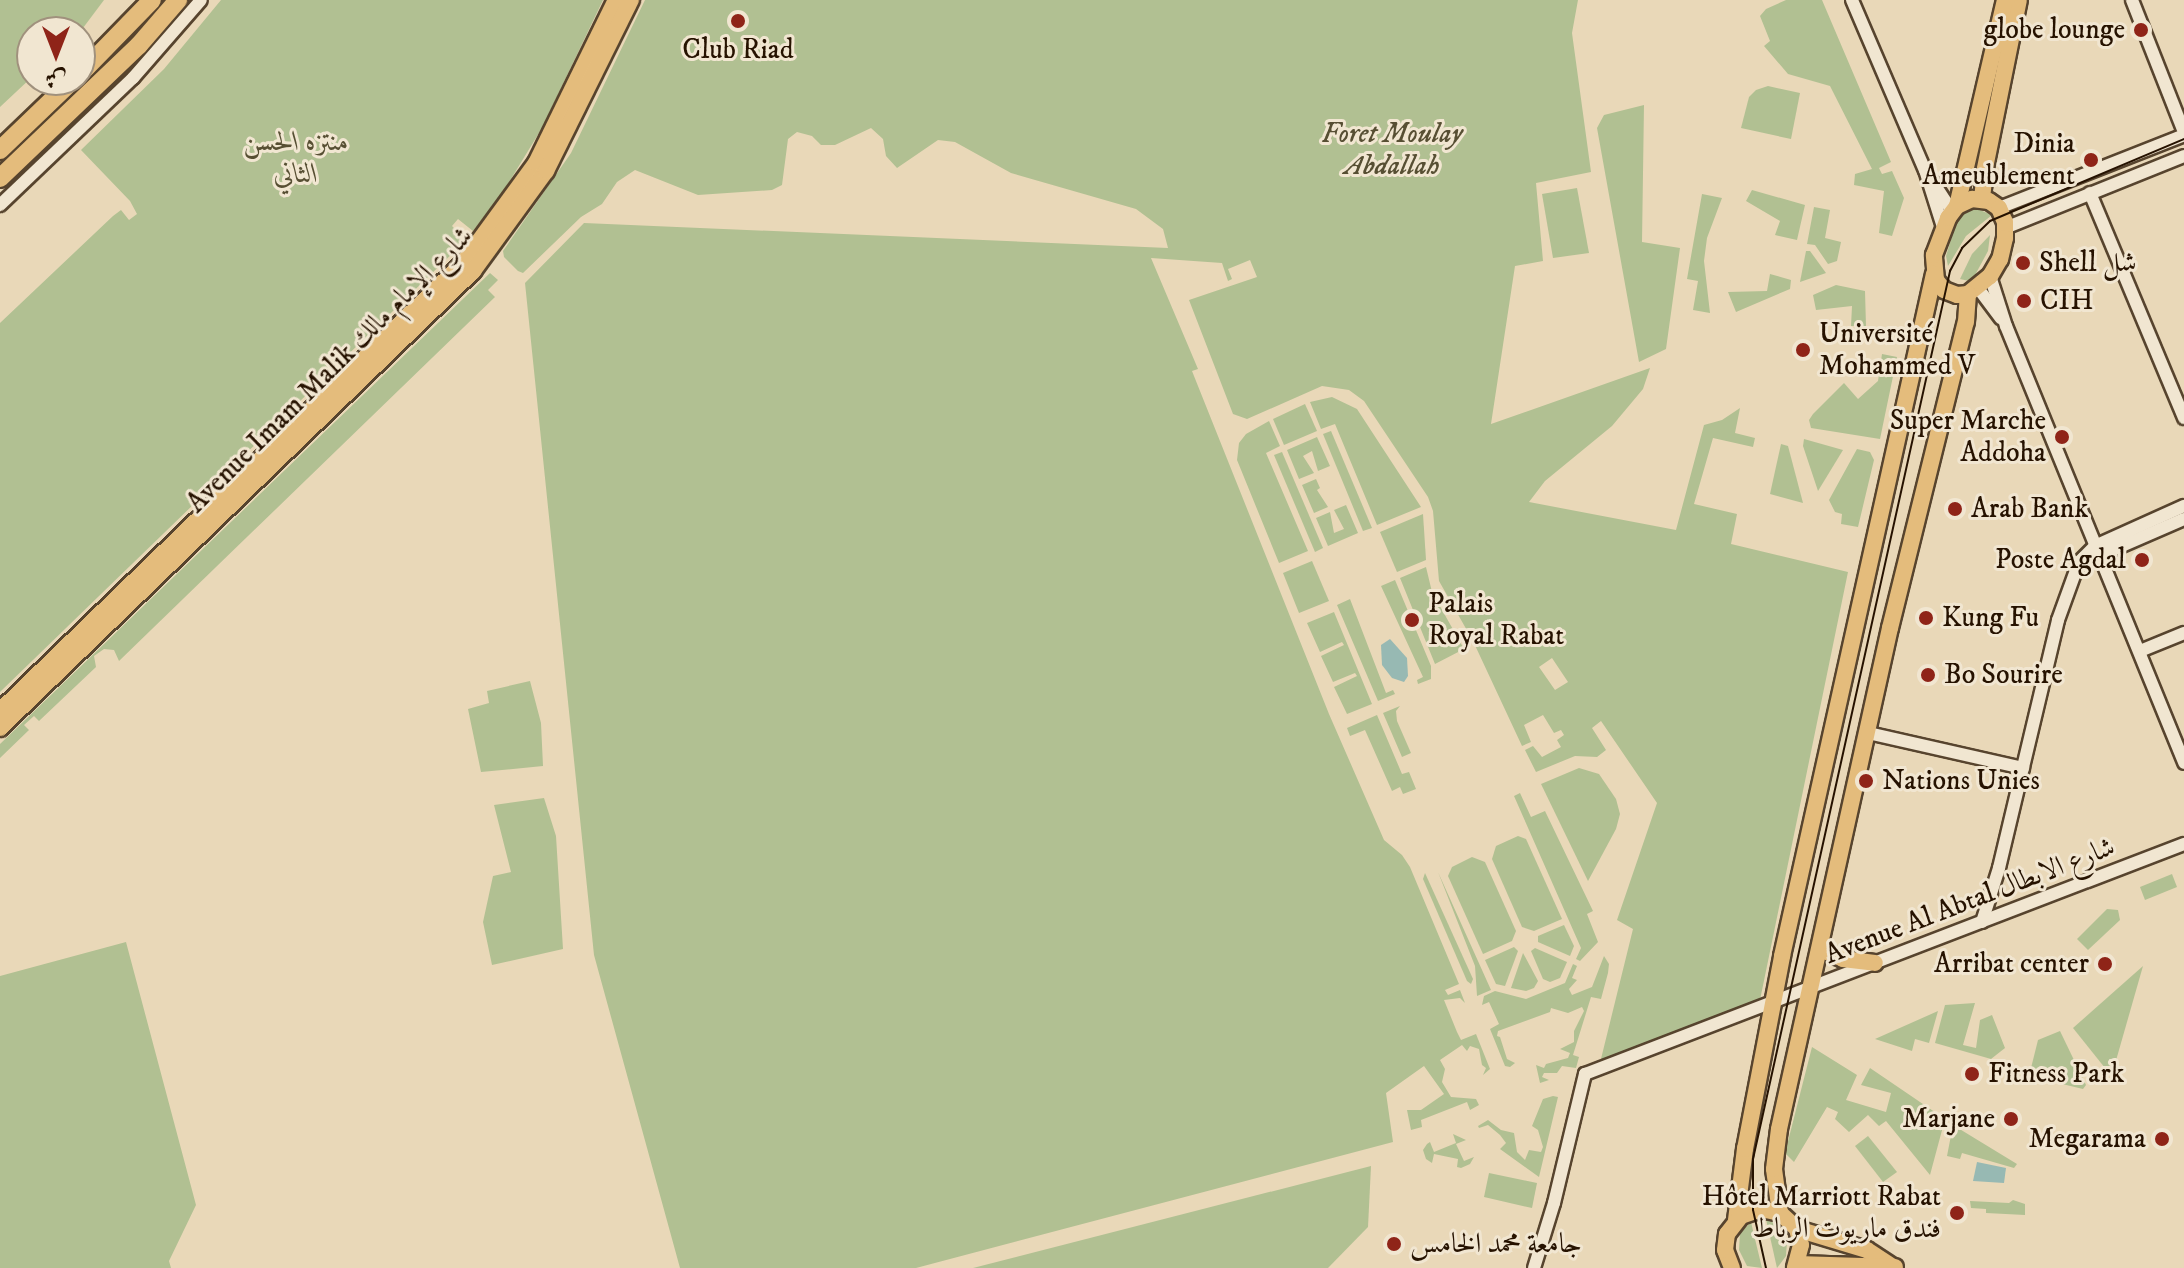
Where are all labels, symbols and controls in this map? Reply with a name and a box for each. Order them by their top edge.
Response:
marker: Club Riad [729,12,747,30]
place label: globe lounge [1983,13,2125,47]
north arrow [16,16,96,96]
marker: globe lounge [2132,21,2150,39]
place label: Club Riad [682,33,794,67]
text: ش [45,65,67,92]
park label: Foret Moulay Abdallah [1322,117,1462,183]
park label: منتزه الحسن الثاني [243,125,349,191]
place label: Dinia Ameublement [1922,127,2075,193]
marker: Dinia Ameublement [2082,151,2100,169]
street label: Avenue Imam Malik شارع الإمام مالك [180,220,480,520]
place label: Shell شل [2039,246,2137,280]
marker: Shell شل [2014,254,2032,272]
place label: CIH [2040,284,2094,318]
marker: CIH [2015,292,2033,310]
place label: Université Mohammed V [1819,317,1976,383]
marker: Université Mohammed V [1794,341,1812,359]
place label: Super Marche Addoha [1890,404,2046,470]
marker: Super Marche Addoha [2053,428,2071,446]
place label: Arab Bank [1971,492,2088,526]
marker: Arab Bank [1946,500,1964,518]
place label: Poste Agdal [1995,543,2126,577]
marker: Poste Agdal [2133,551,2151,569]
place label: Palais Royal Rabat [1428,587,1564,653]
place label: Kung Fu [1942,601,2039,635]
marker: Kung Fu [1917,609,1935,627]
marker: Palais Royal Rabat [1403,611,1421,629]
place label: Bo Sourire [1944,658,2063,692]
marker: Bo Sourire [1919,666,1937,684]
place label: Nations Unies [1882,764,2040,798]
marker: Nations Unies [1857,772,1875,790]
street label: Avenue Al Abtal شارع الابطال [1820,830,2120,972]
place label: Arribat center [1934,947,2089,981]
marker: Arribat center [2096,955,2114,973]
place label: Fitness Park [1988,1057,2124,1091]
marker: Fitness Park [1963,1065,1981,1083]
place label: Marjane [1902,1102,1995,1136]
marker: Marjane [2002,1110,2020,1128]
place label: Megarama [2028,1122,2146,1156]
marker: Megarama [2153,1130,2171,1148]
place label: Hôtel Marriott Rabat فندق ماريوت الرباط [1702,1180,1941,1246]
marker: Hôtel Marriott Rabat فندق ماريوت الرباط [1948,1204,1966,1222]
place label: جامعة محمد الخامس [1410,1227,1582,1261]
marker: جامعة محمد الخامس [1385,1235,1403,1253]

